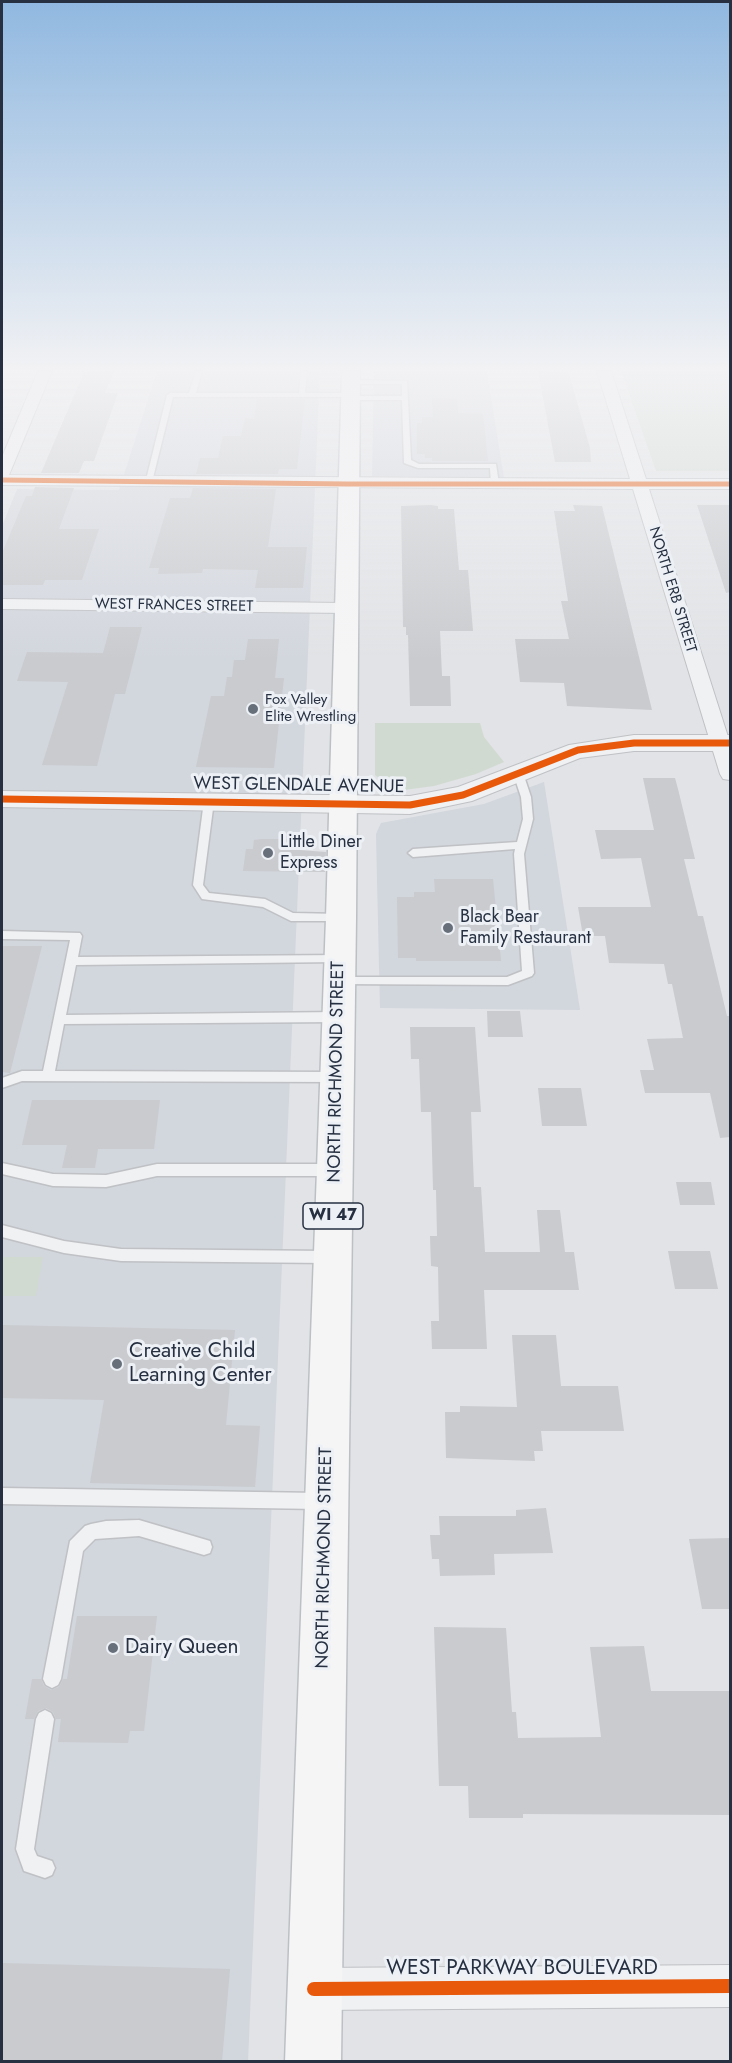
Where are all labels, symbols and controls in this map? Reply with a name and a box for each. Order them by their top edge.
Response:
street label: NORTH ERB STREET [644,525,700,655]
street label: WEST FRANCES STREET [95,596,253,616]
place label: Fox Valley Elite Wrestling [265,691,356,726]
marker: Fox Valley Elite Wrestling [246,702,260,716]
street label: WEST GLENDALE AVENUE [193,773,405,799]
place label: Little Diner Express [280,832,362,874]
marker: Little Diner Express [261,846,275,860]
place label: Black Bear Family Restaurant [460,907,591,950]
marker: Black Bear Family Restaurant [441,921,455,935]
street label: NORTH RICHMOND STREET [324,961,350,1183]
road number: WI 47 [303,1203,363,1229]
place label: Creative Child Learning Center [129,1339,272,1389]
marker: Creative Child Learning Center [110,1357,124,1371]
street label: NORTH RICHMOND STREET [312,1447,338,1669]
place label: Dairy Queen [125,1635,238,1661]
marker: Dairy Queen [106,1641,120,1655]
street label: WEST PARKWAY BOULEVARD [386,1956,658,1982]

